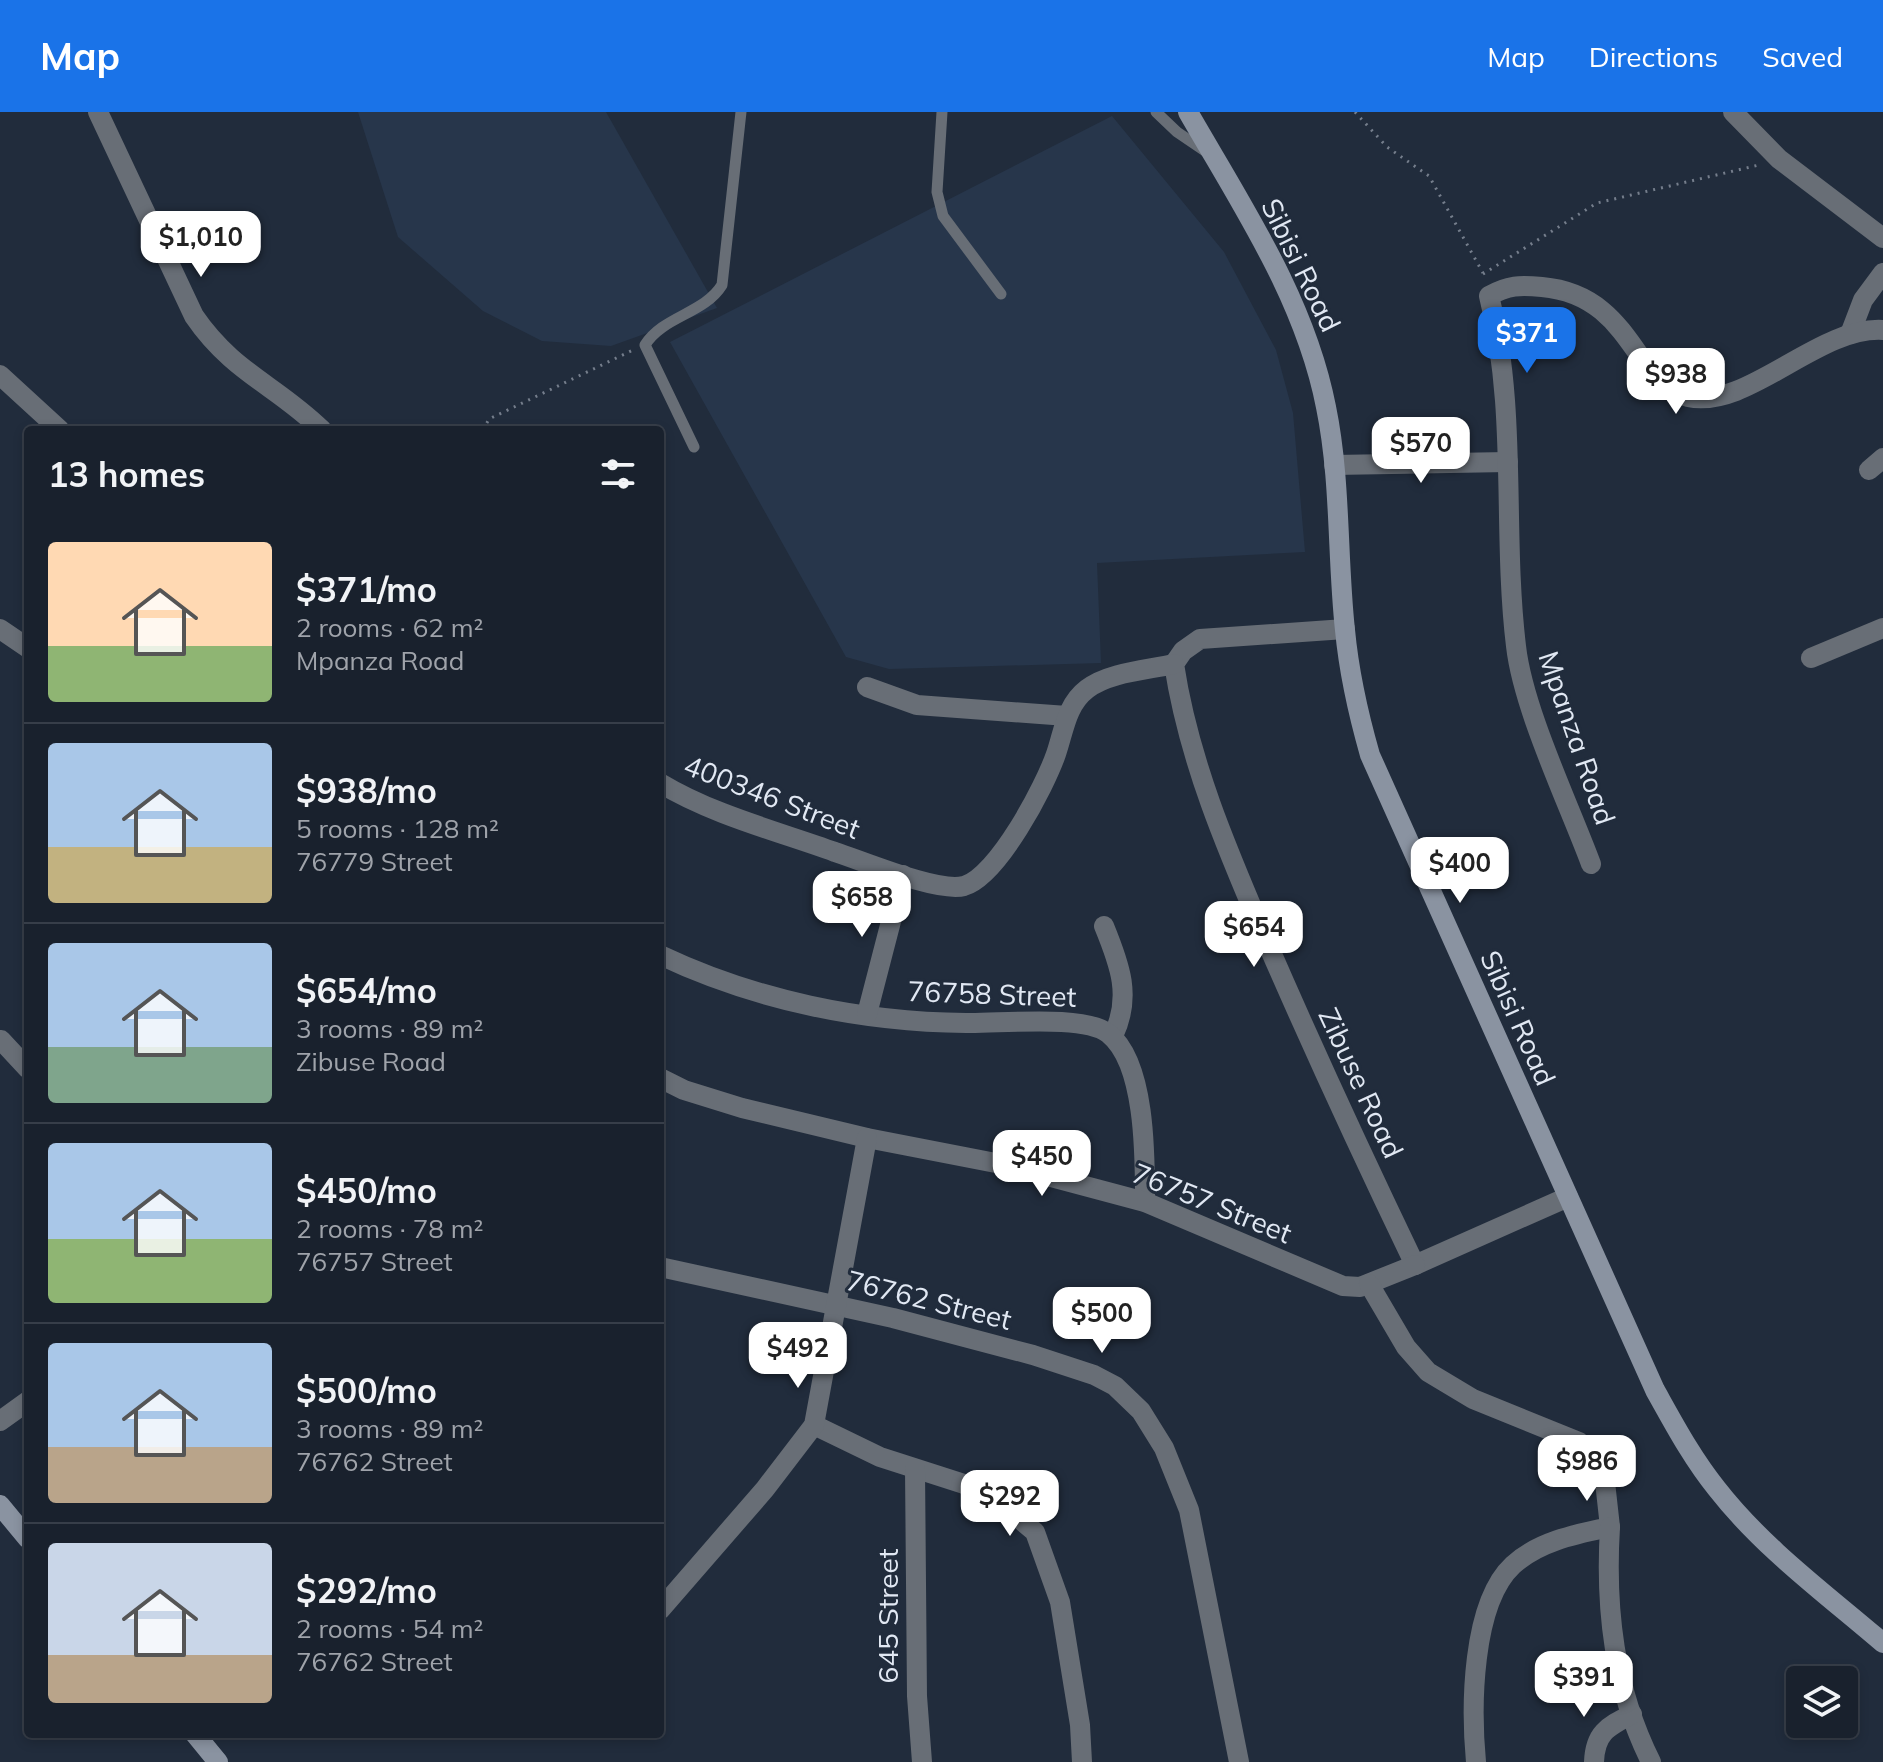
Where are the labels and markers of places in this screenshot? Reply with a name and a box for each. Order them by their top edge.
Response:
pin: $1,010 [136,211,266,279]
pin: $371 [1480,307,1574,375]
pin: $938 [1629,348,1723,416]
pin: $570 [1374,417,1468,485]
pin: $400 [1413,837,1507,905]
pin: $658 [815,871,909,939]
pin: $654 [1207,901,1301,969]
pin: $450 [995,1130,1089,1198]
pin: $500 [1055,1287,1149,1355]
pin: $492 [751,1322,845,1390]
pin: $986 [1540,1435,1634,1503]
pin: $292 [963,1470,1057,1538]
pin: $391 [1537,1651,1631,1719]

